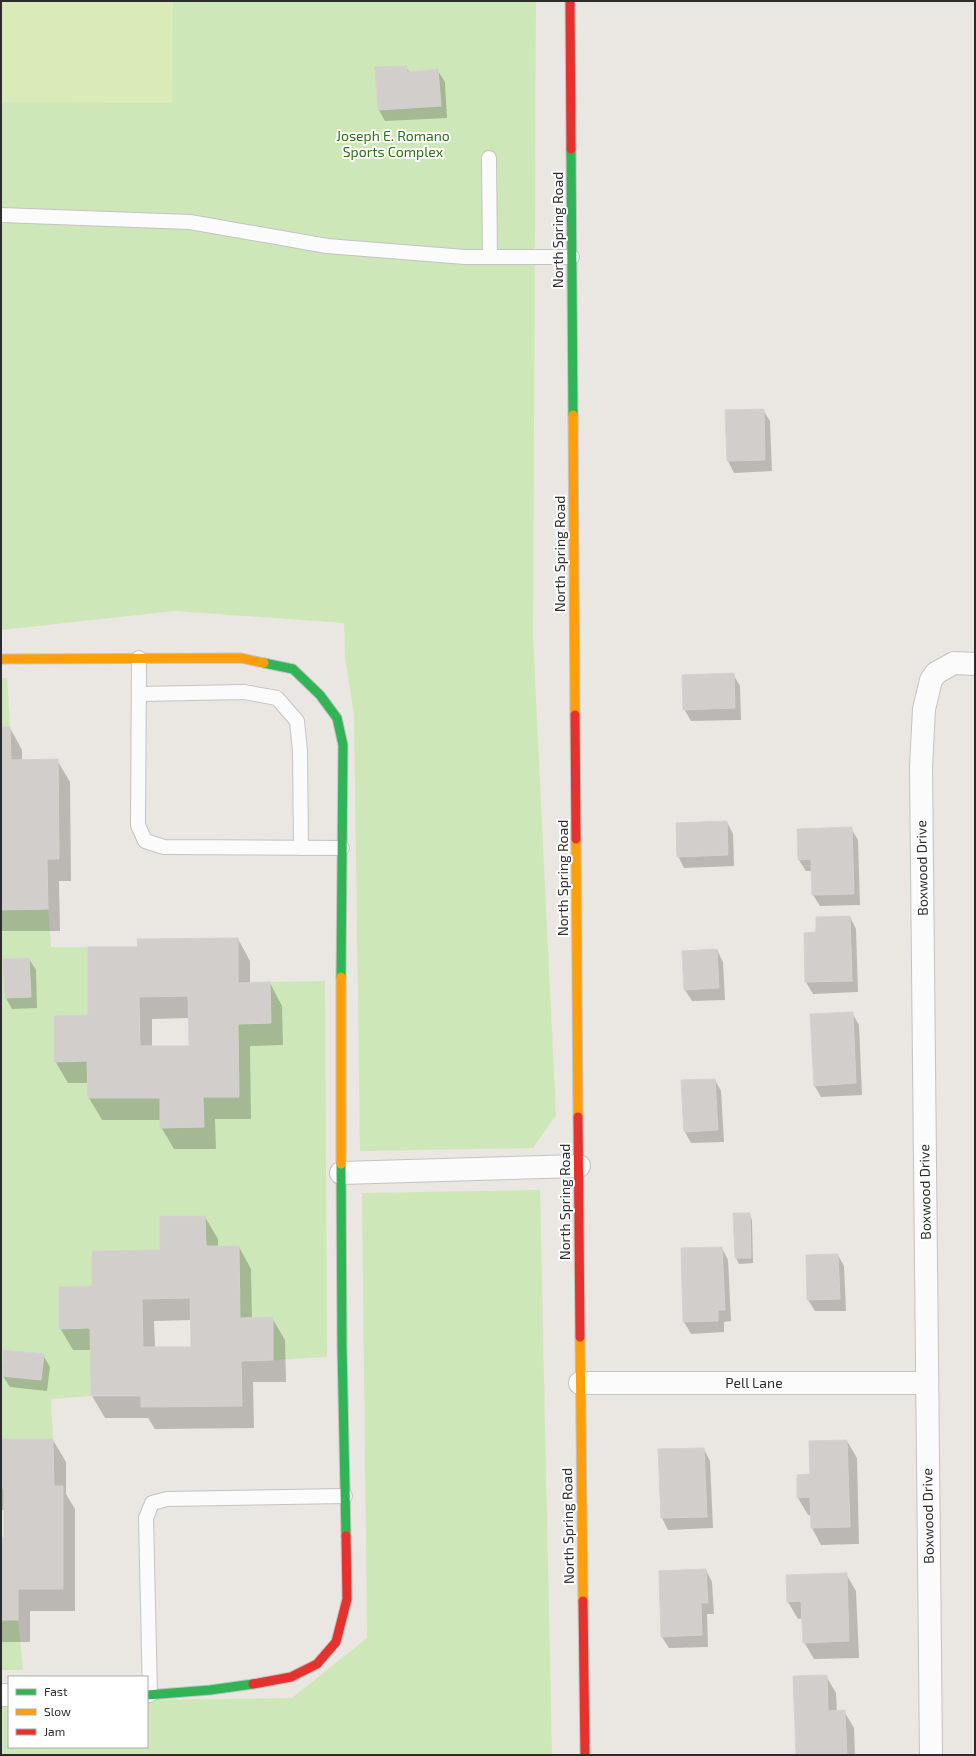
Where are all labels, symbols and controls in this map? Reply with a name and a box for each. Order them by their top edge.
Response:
park label: Joseph E. Romano Sports Complex [336,127,450,160]
street label: North Spring Road [549,172,566,288]
street label: North Spring Road [551,496,568,612]
street label: North Spring Road [554,820,571,936]
street label: Boxwood Drive [912,820,931,916]
street label: North Spring Road [556,1144,573,1260]
street label: Boxwood Drive [915,1144,934,1240]
street label: Pell Lane [725,1374,783,1391]
street label: North Spring Road [558,1468,577,1584]
street label: Boxwood Drive [918,1468,937,1564]
legend [8,1676,148,1748]
text: Fast [44,1684,68,1698]
text: Slow [44,1704,71,1718]
text: Jam [44,1724,65,1738]

